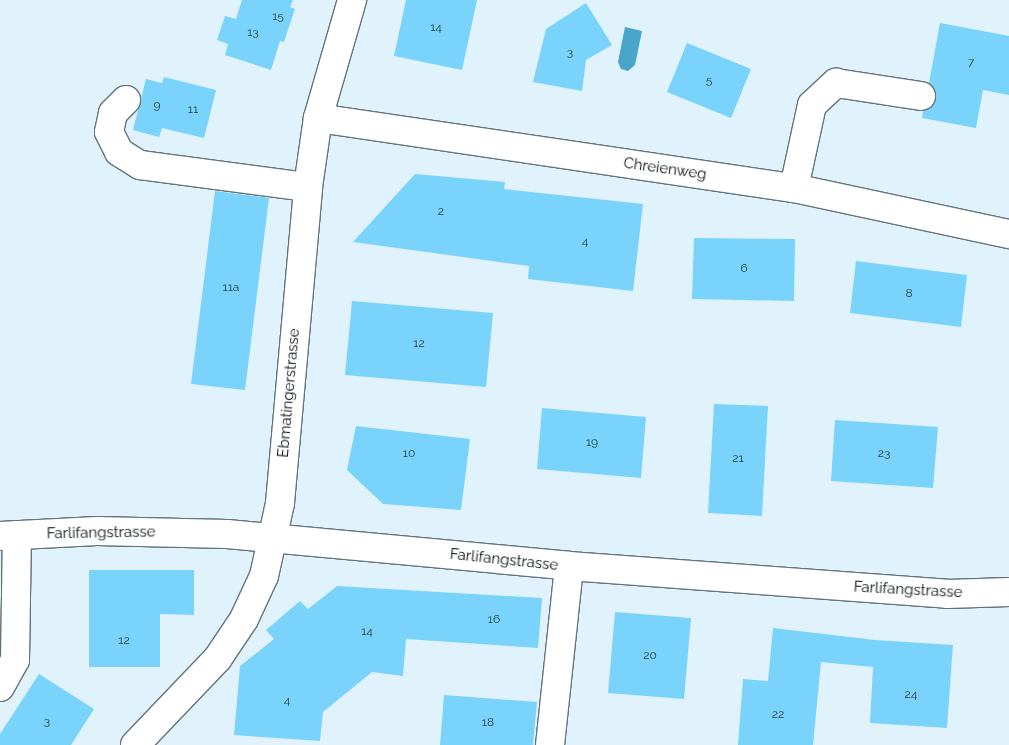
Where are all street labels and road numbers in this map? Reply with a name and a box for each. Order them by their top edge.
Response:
street label: Chreienweg [622,154,708,184]
street label: Ebmatingerstrasse [274,328,304,458]
street label: Farlifangstrasse [46,523,156,543]
street label: Farlifangstrasse [449,545,559,575]
street label: Farlifangstrasse [853,578,963,602]

